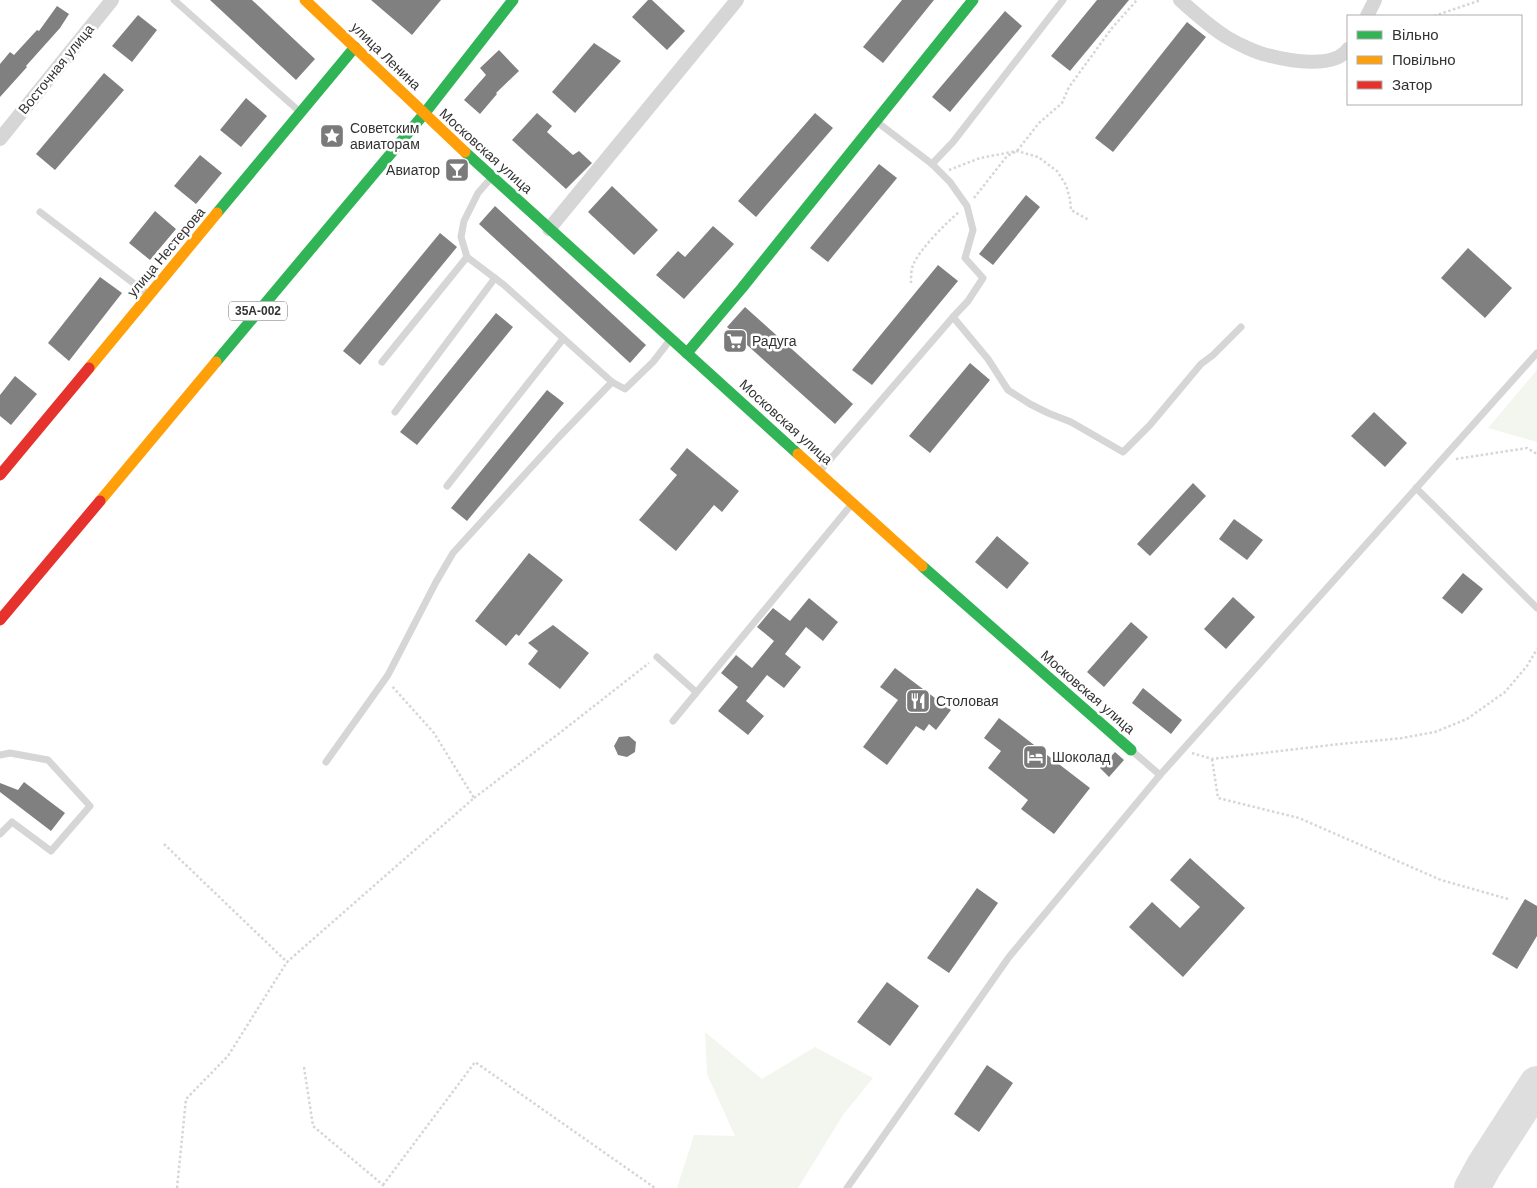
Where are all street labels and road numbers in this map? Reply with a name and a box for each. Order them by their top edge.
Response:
street label: улица Ленина [348,19,424,93]
street label: Восточная улица [15,21,97,117]
street label: Московская улица [436,105,536,197]
street label: улица Нестерова [124,204,208,300]
road number: 35А-002 [229,302,287,321]
street label: Московская улица [736,376,836,468]
street label: Московская улица [1038,647,1138,737]

